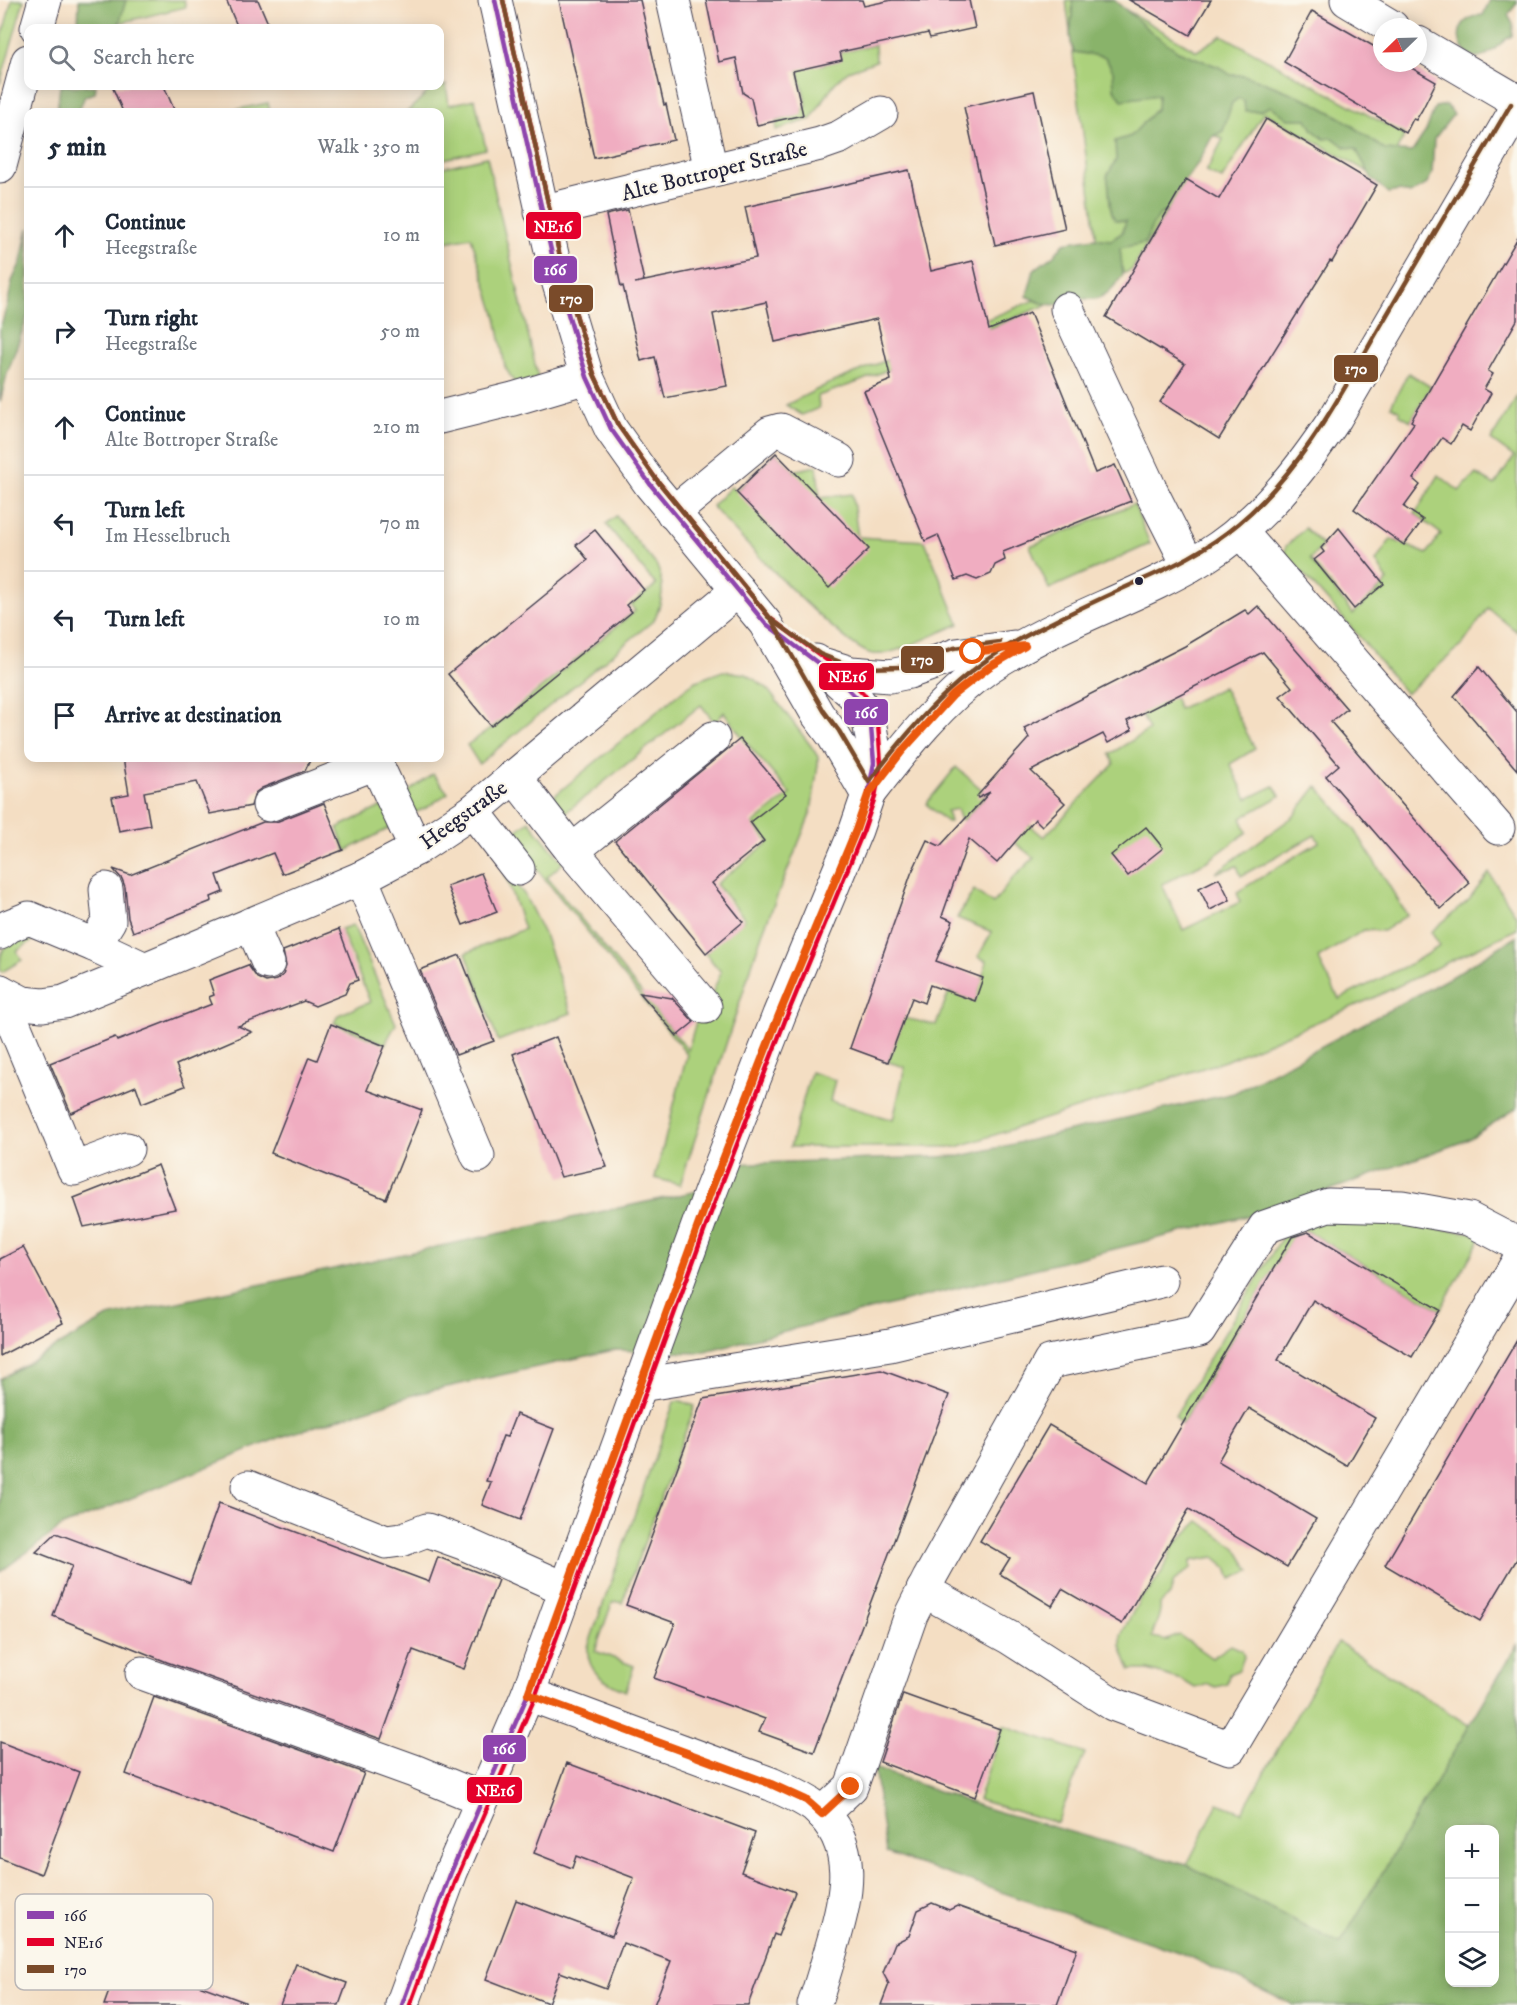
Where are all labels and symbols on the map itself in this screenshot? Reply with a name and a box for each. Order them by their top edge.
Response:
north arrow [1373,18,1427,72]
street label: Alte Bottroper Straße [619,135,810,208]
line badge: NE16 [525,211,582,240]
text: NE16 [534,217,574,237]
line badge: 166 [533,255,578,284]
text: 166 [544,260,568,280]
line badge: 170 [548,284,594,313]
text: 170 [560,289,583,309]
line badge: 170 [1333,354,1379,383]
text: 170 [1345,359,1368,379]
unlabelled marker [1133,575,1145,587]
route start [959,638,985,664]
line badge: 170 [900,645,945,674]
text: 170 [911,650,934,670]
line badge: NE16 [818,662,875,691]
text: NE16 [828,667,868,687]
line badge: 166 [843,698,889,726]
text: 166 [855,703,879,723]
street label: Heegstraße [415,774,513,856]
line badge: 166 [482,1734,527,1763]
text: 166 [493,1739,517,1759]
route end [837,1773,863,1799]
line badge: NE16 [466,1776,523,1804]
text: NE16 [476,1781,516,1801]
legend [15,1894,213,1990]
text: 166 [64,1906,87,1926]
text: NE16 [64,1933,103,1953]
text: 170 [64,1960,87,1980]

